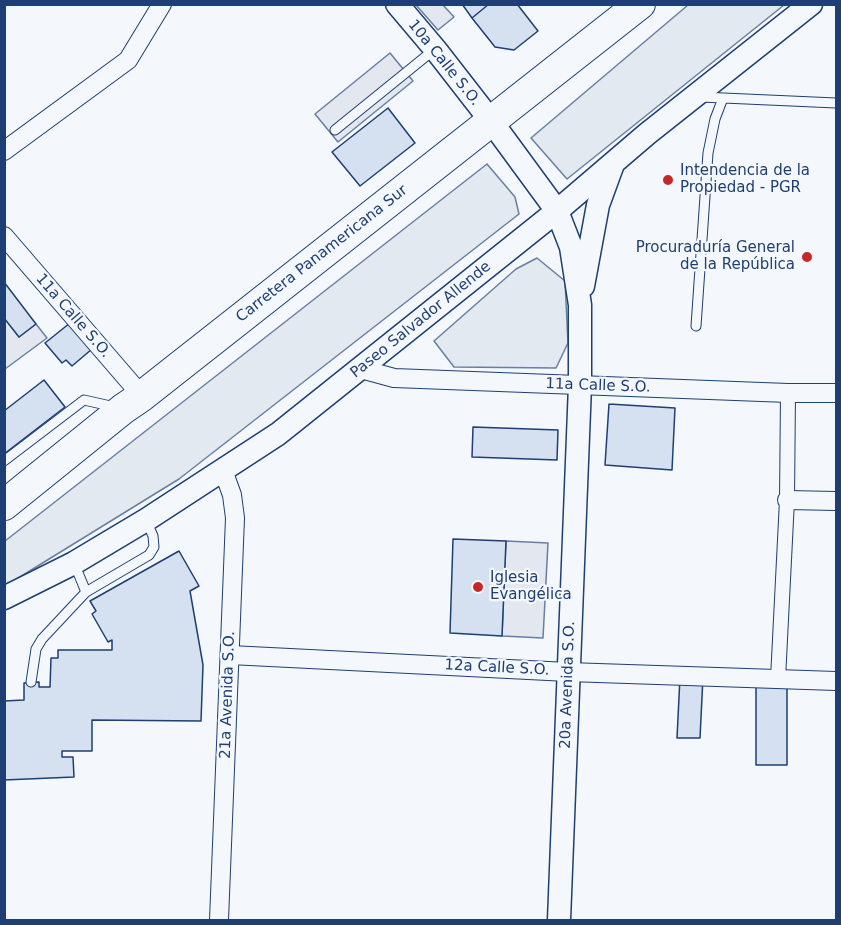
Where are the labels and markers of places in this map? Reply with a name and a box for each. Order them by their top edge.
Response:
place label: Intendencia de la Propiedad - PGR [680,162,810,197]
marker: Intendencia de la Propiedad - PGR [661,173,675,187]
place label: Procuraduría General de la República [636,239,795,274]
marker: Procuraduría General de la República [800,250,814,264]
place label: Iglesia Evangélica [490,569,572,604]
marker: Iglesia Evangélica [471,580,485,594]

